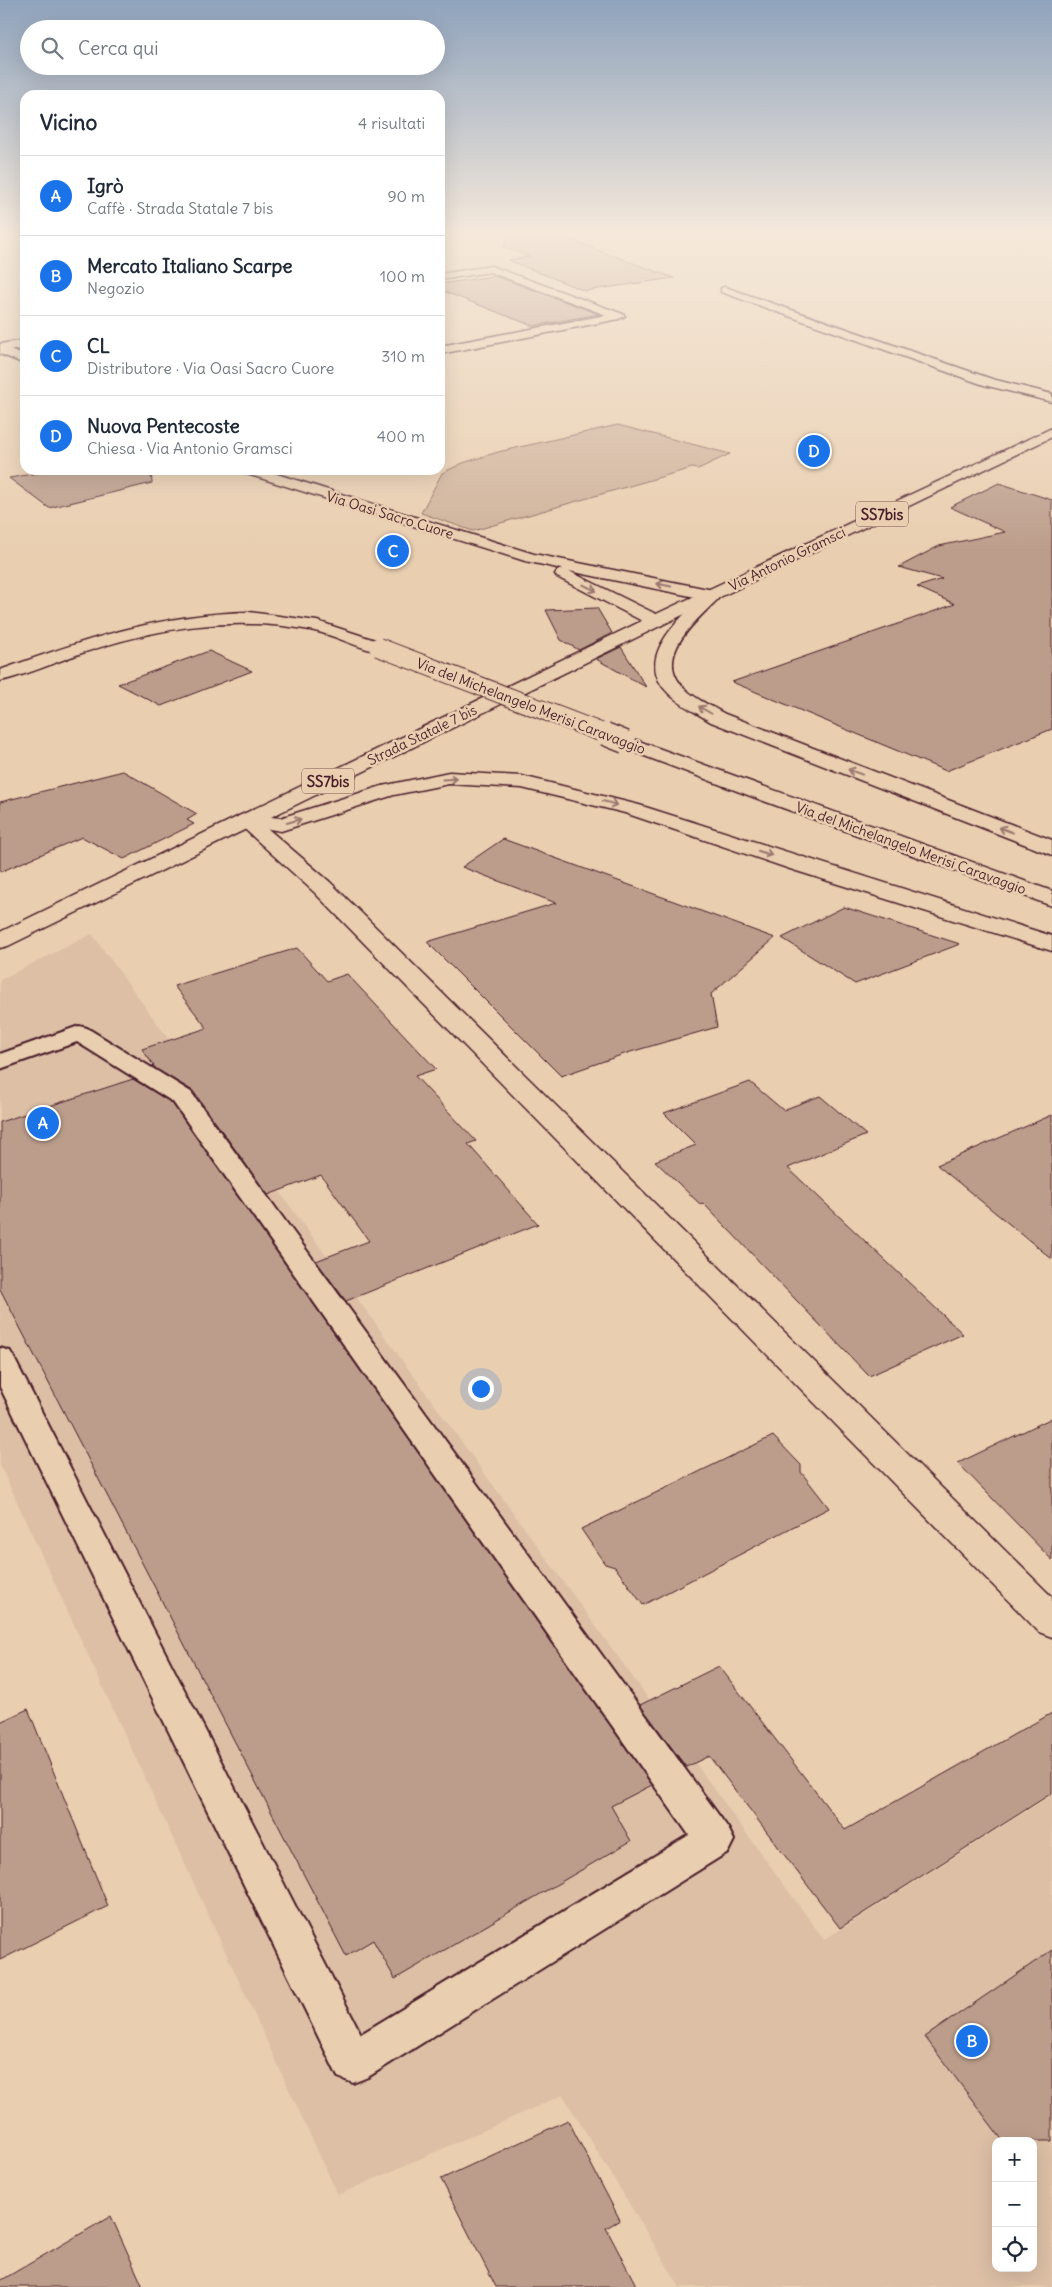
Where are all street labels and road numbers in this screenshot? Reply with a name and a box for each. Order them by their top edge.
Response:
street label: Via Oasi Sacro Cuore [324,487,456,543]
road number: SS7bis [856,502,908,526]
street label: Via Antonio Gramsci [726,523,848,595]
street label: Via del Michelangelo Merisi Caravaggio [414,654,648,758]
street label: Strada Statale 7 bis [364,701,480,769]
road number: SS7bis [302,768,354,794]
street label: Via del Michelangelo Merisi Caravaggio [793,798,1029,898]

